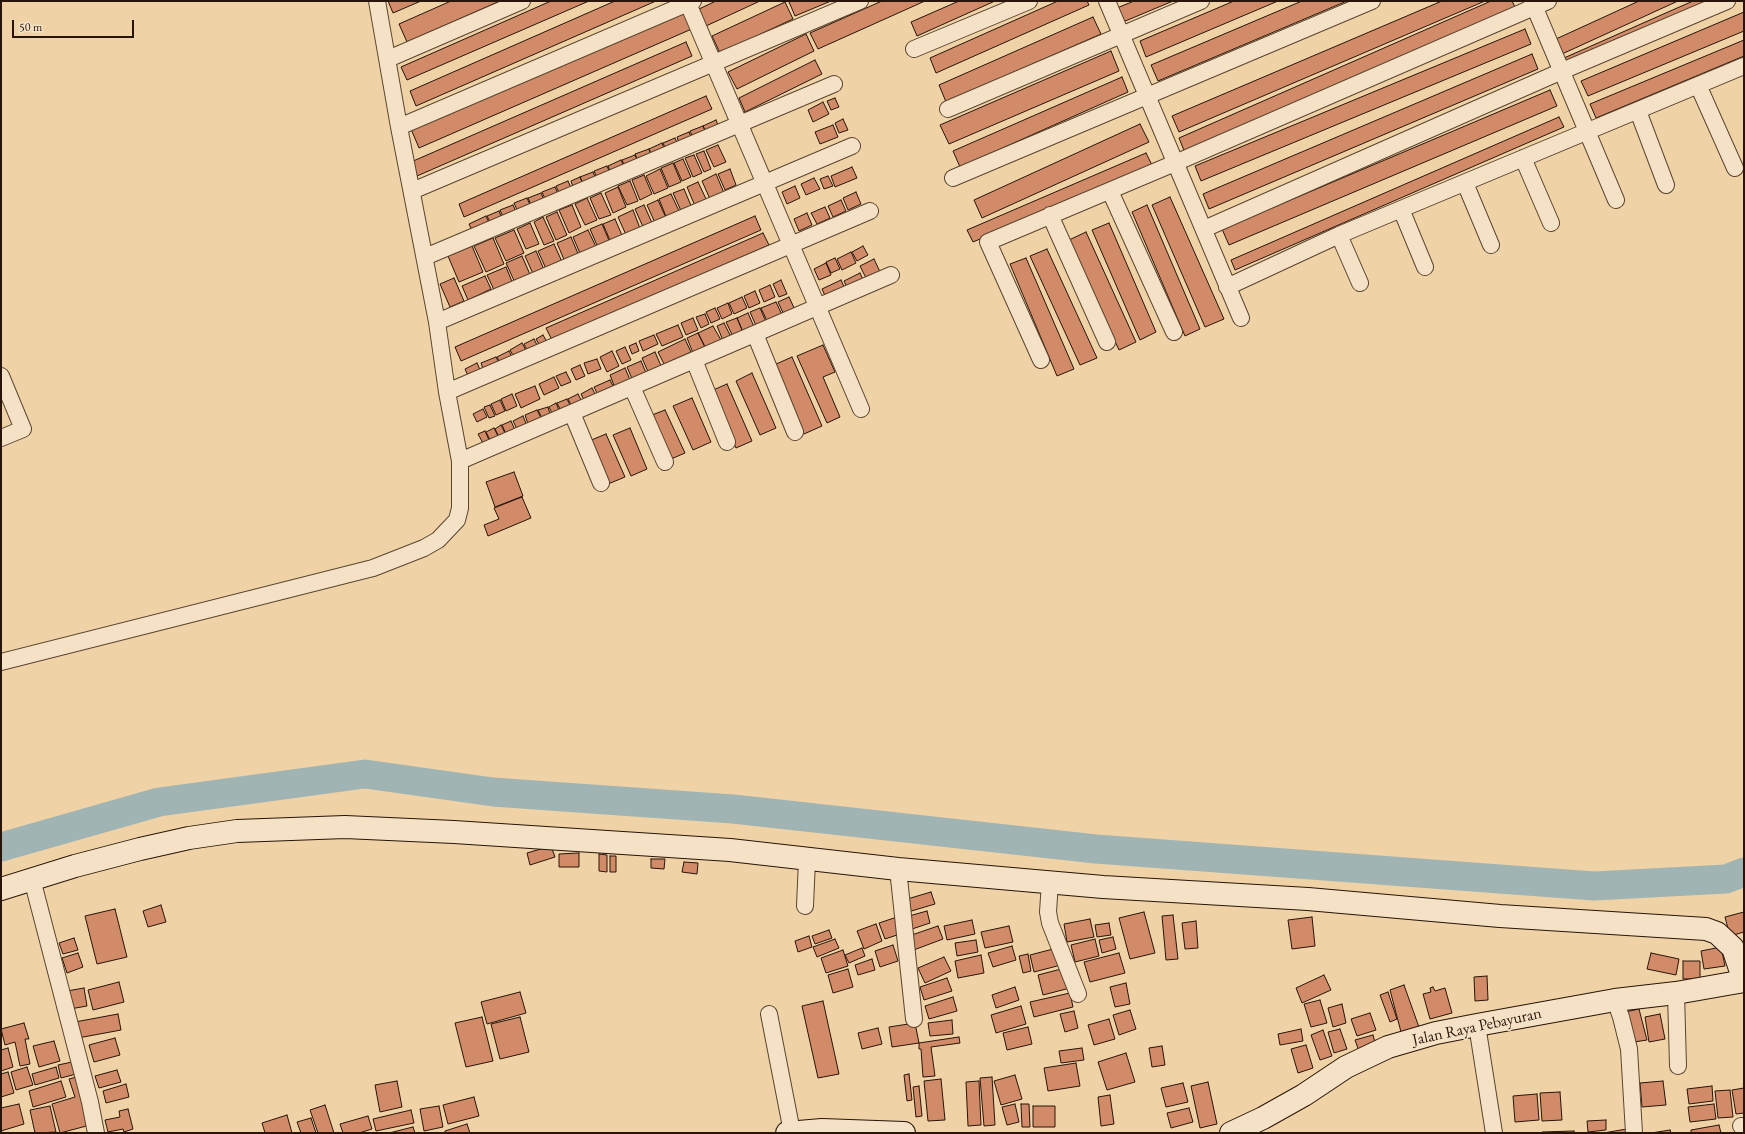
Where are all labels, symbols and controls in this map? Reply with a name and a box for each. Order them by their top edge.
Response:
scale bar [14,12,136,38]
text: 50 m [19,19,42,35]
street label: Jalan Raya Pebayuran [1411,1004,1543,1050]

